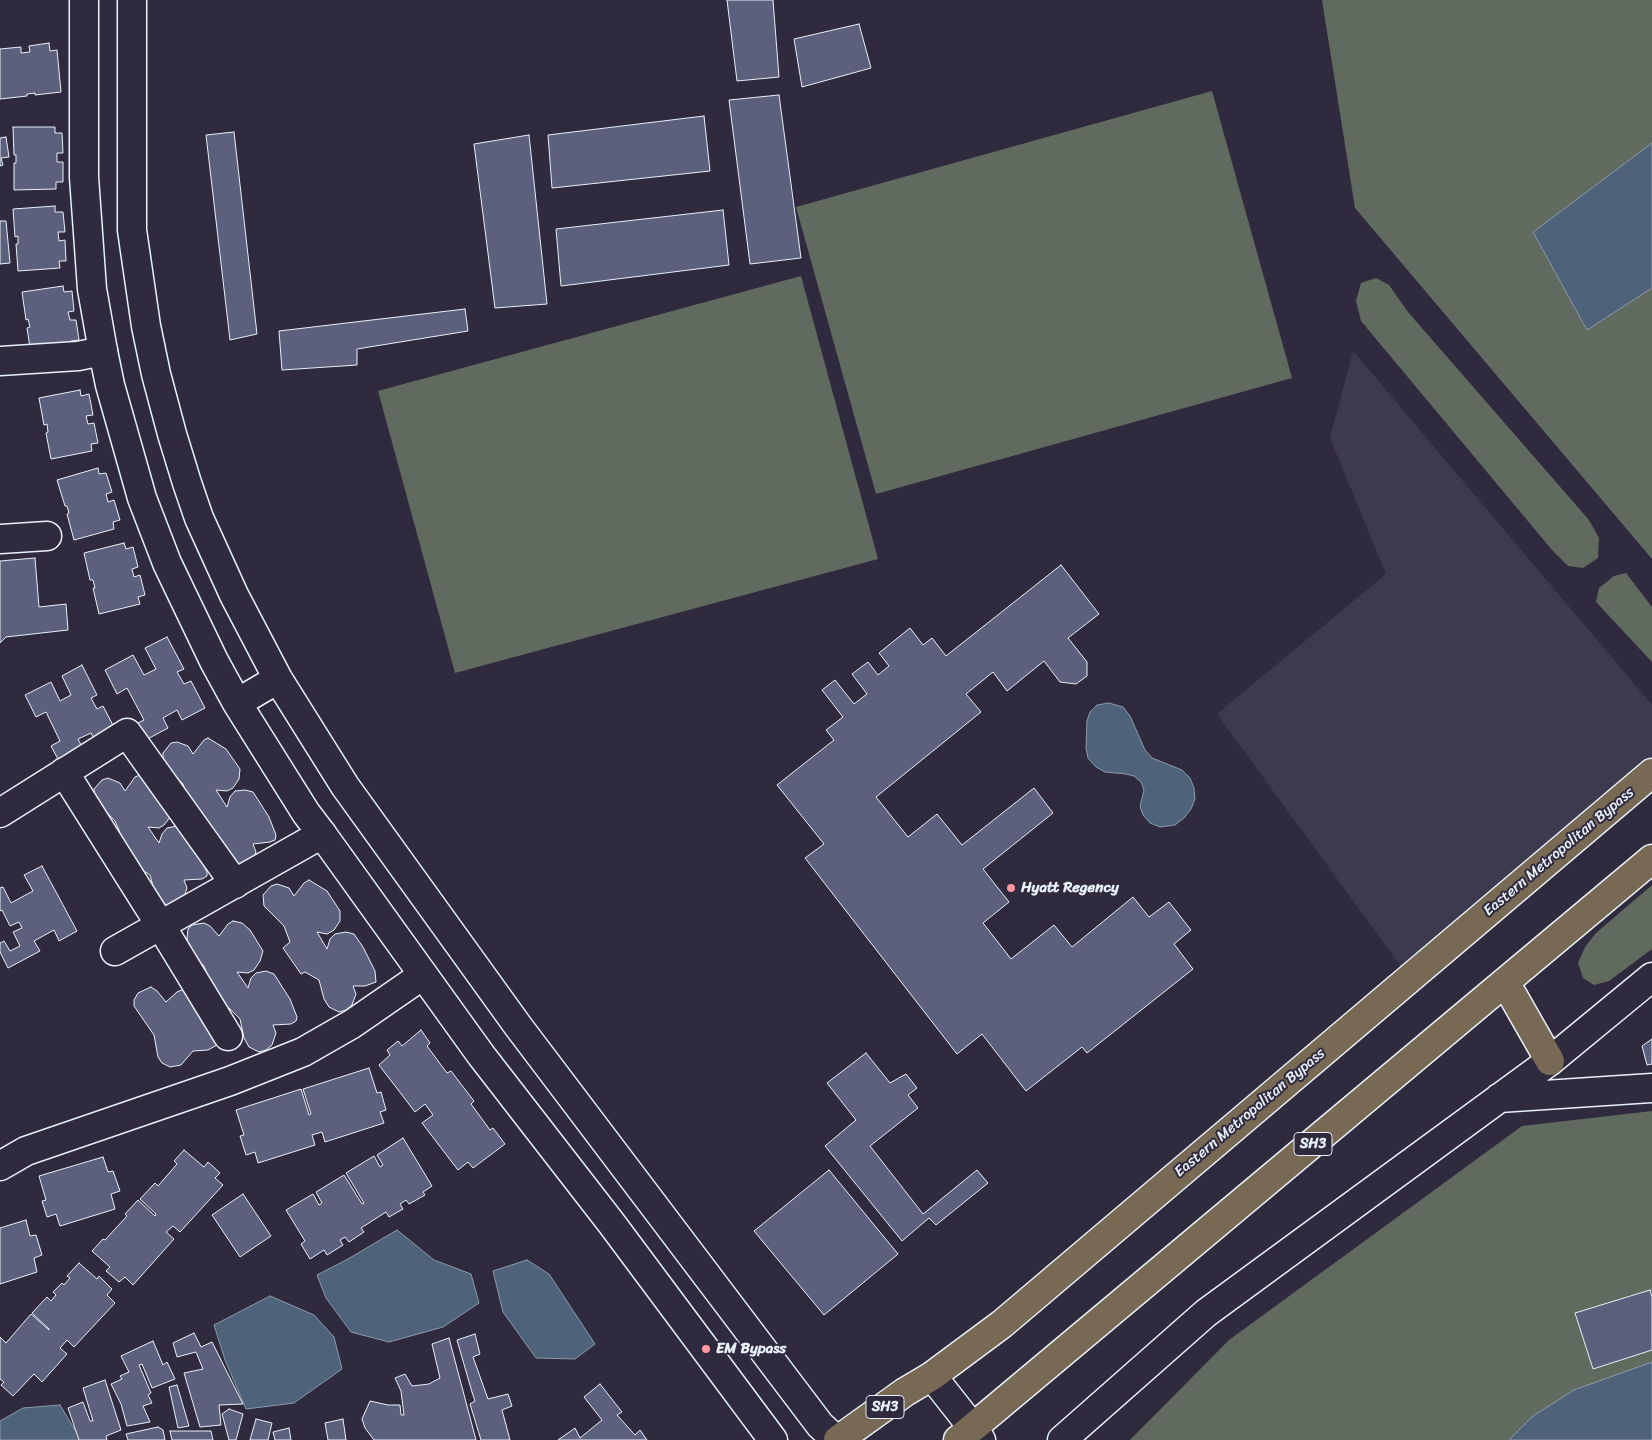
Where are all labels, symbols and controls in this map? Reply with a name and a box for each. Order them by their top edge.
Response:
street label: Eastern Metropolitan Bypass [1480,784,1638,920]
place label: Hyatt Regency [1021,879,1119,897]
marker: Hyatt Regency [1005,882,1017,894]
street label: Eastern Metropolitan Bypass [1171,1045,1329,1181]
road number: SH3 [1294,1132,1332,1156]
place label: EM Bypass [716,1340,786,1358]
marker: EM Bypass [700,1343,712,1355]
road number: SH3 [866,1395,904,1418]

